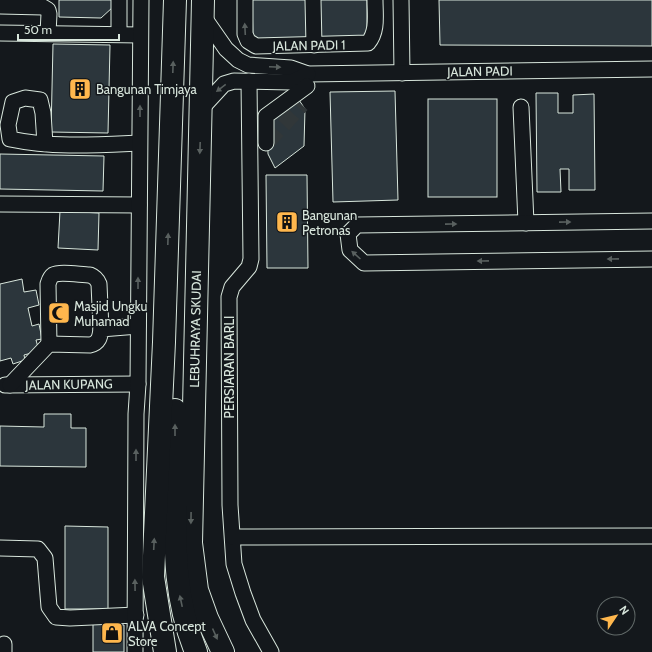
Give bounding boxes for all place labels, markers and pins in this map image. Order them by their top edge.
building icon: Bangunan Timjaya [67,76,93,102]
place label: Bangunan Timjaya [96,81,197,98]
place label: Bangunan Petronas [302,207,357,238]
building icon: Bangunan Petronas [274,209,300,235]
place label: Masjid Ungku Muhamad [74,298,148,329]
mosque icon: Masjid Ungku Muhamad [46,300,72,326]
place label: ALVA Concept Store [128,618,206,649]
shop icon: ALVA Concept Store [99,620,125,646]

